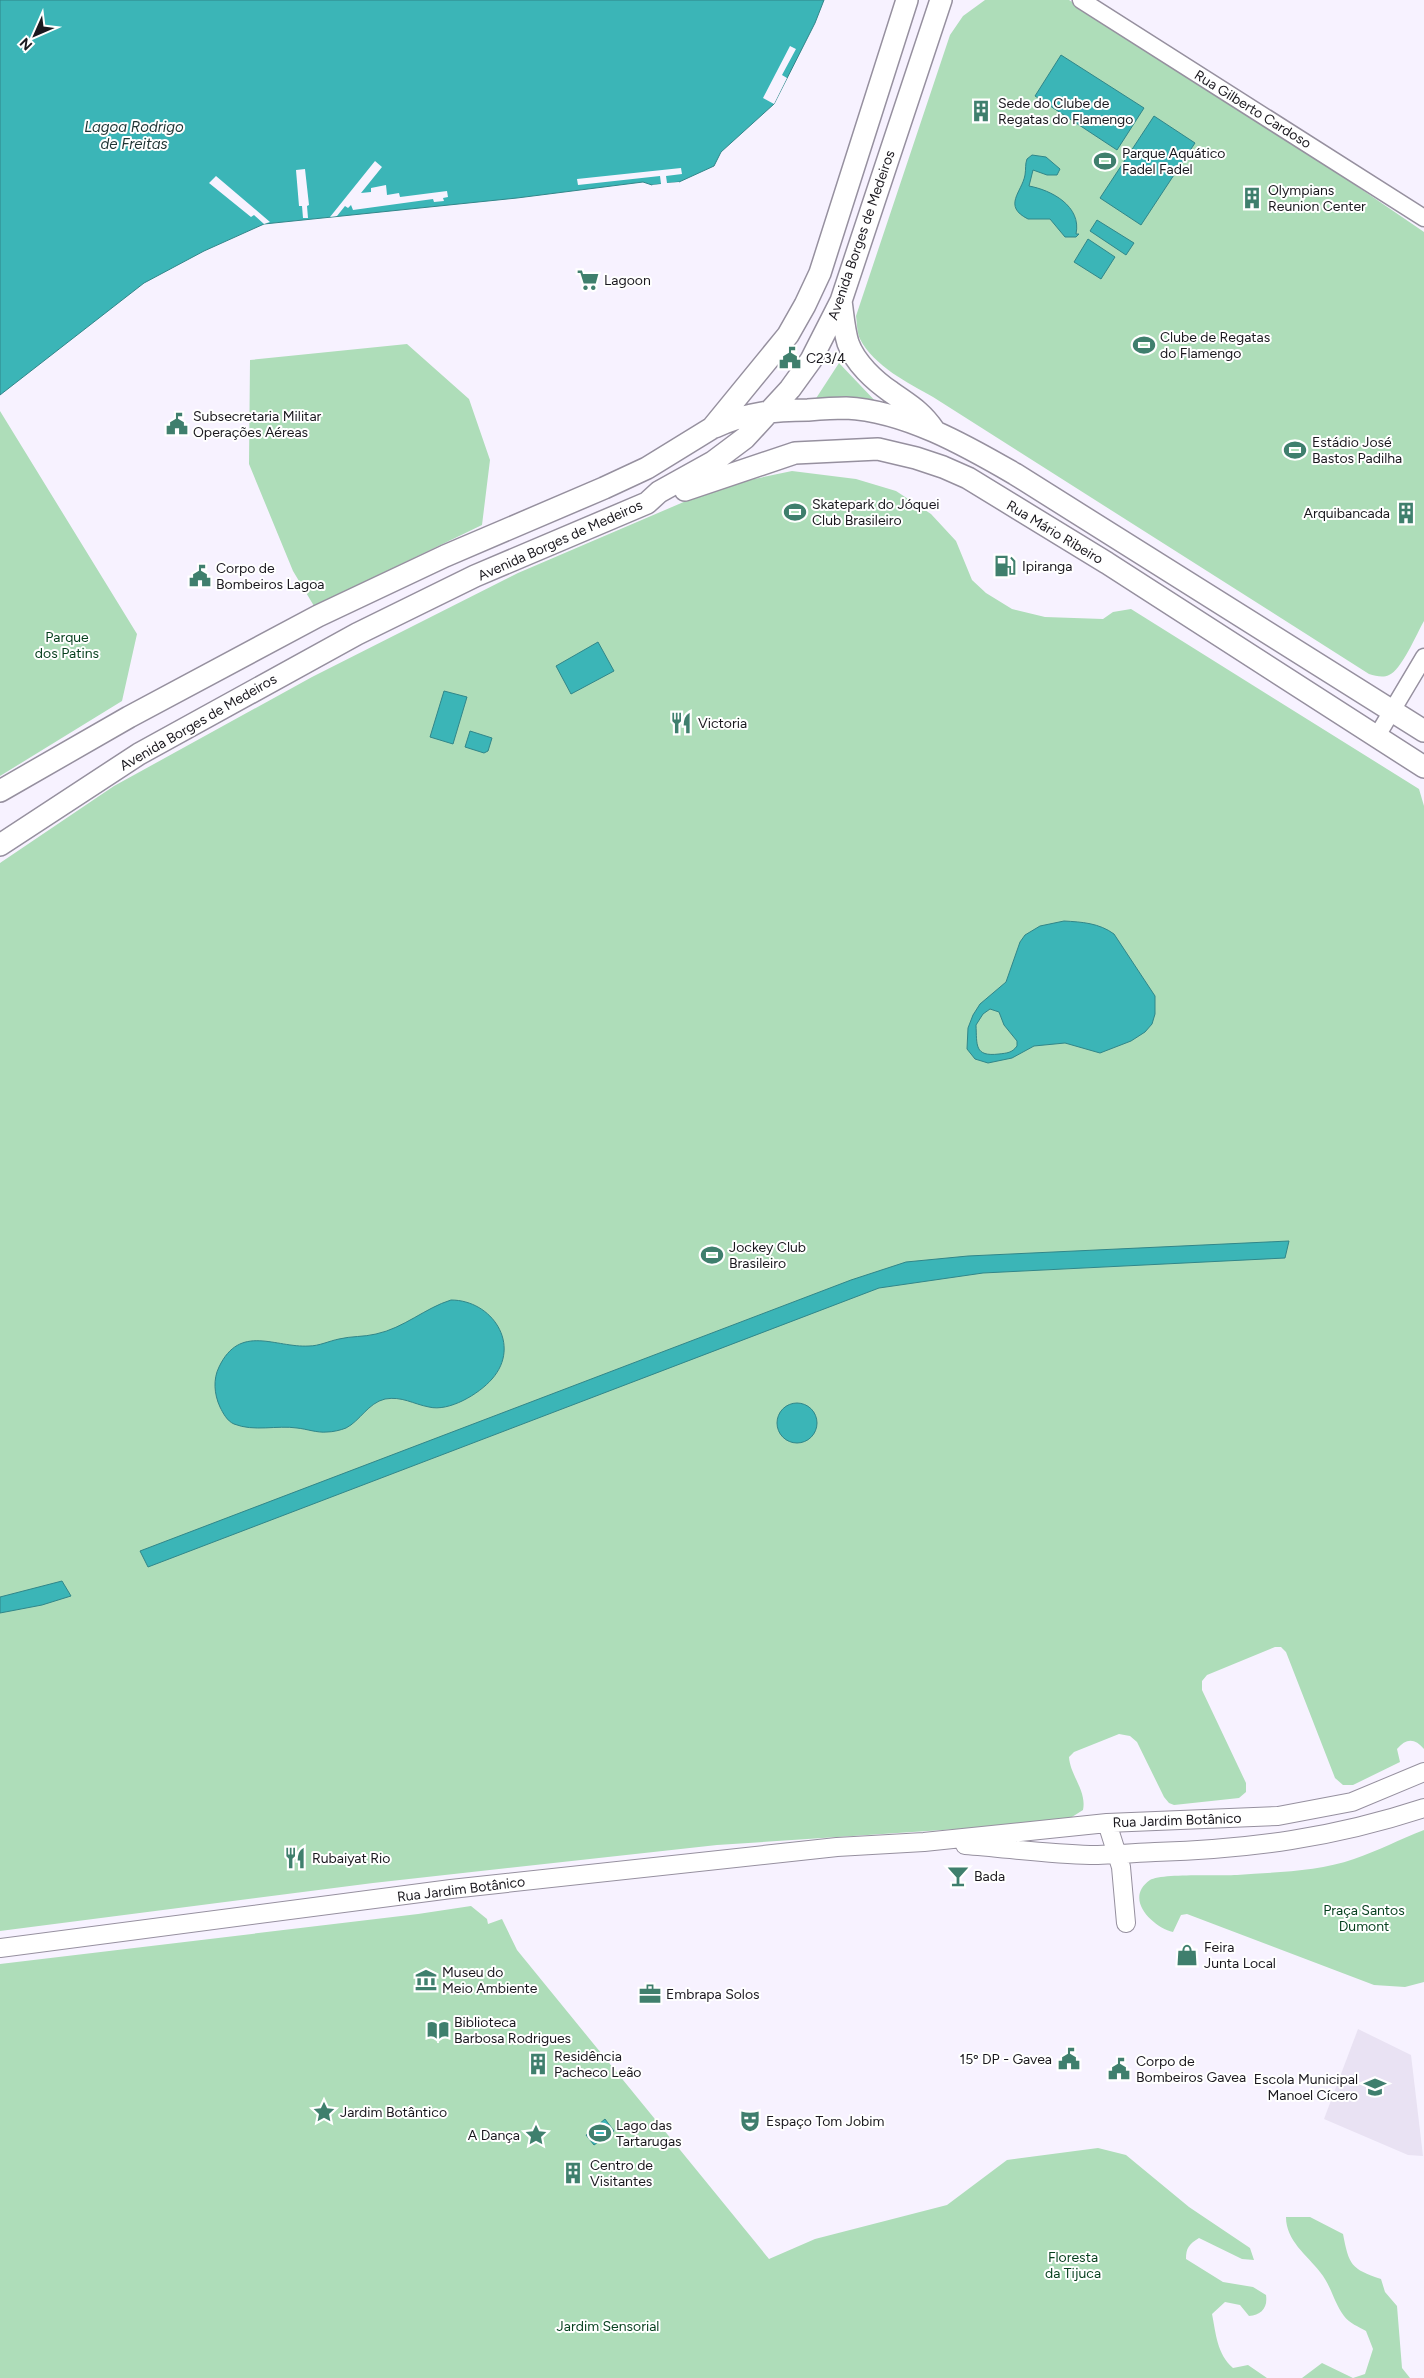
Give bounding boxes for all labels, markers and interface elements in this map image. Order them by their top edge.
north arrow [10,10,60,60]
text: N [16,34,36,54]
street label: Rua Gilberto Cardoso [1191,67,1314,152]
place label: Sede do Clube de Regatas do Flamengo [998,95,1133,128]
building icon: Sede do Clube de Regatas do Flamengo [968,98,994,124]
water label: Lagoa Rodrigo de Freitas [84,118,184,153]
place label: Parque Aquático Fadel Fadel [1122,145,1226,178]
street label: Avenida Borges de Medeiros [824,148,899,322]
sports icon: Parque Aquático Fadel Fadel [1092,148,1118,174]
place label: Olympians Reunion Center [1268,182,1366,215]
building icon: Olympians Reunion Center [1239,185,1265,211]
supermarket icon: Lagoon [575,267,601,293]
place label: Lagoon [604,272,651,289]
place label: Clube de Regatas do Flamengo [1160,329,1270,362]
sports icon: Clube de Regatas do Flamengo [1131,332,1157,358]
public building icon: C23/4 [777,345,803,371]
place label: C23/4 [806,350,846,367]
place label: Subsecretaria Militar Operações Aéreas [193,408,322,441]
public building icon: Subsecretaria Militar Operações Aéreas [164,411,190,437]
place label: Estádio José Bastos Padilha [1312,434,1402,467]
sports icon: Estádio José Bastos Padilha [1282,437,1308,463]
street label: Avenida Borges de Medeiros [475,496,645,585]
place label: Skatepark do Jóquei Club Brasileiro [812,496,940,529]
street label: Rua Mário Ribeiro [1003,497,1106,568]
sports icon: Skatepark do Jóquei Club Brasileiro [782,499,808,525]
building icon: Arquibancada [1393,500,1419,526]
place label: Arquibancada [1303,505,1390,522]
fuel station icon: Ipiranga [992,553,1018,579]
place label: Ipiranga [1022,558,1072,575]
place label: Corpo de Bombeiros Lagoa [216,560,324,593]
public building icon: Corpo de Bombeiros Lagoa [187,563,213,589]
park label: Parque dos Patins [35,629,99,662]
street label: Avenida Borges de Medeiros [117,670,280,774]
restaurant icon: Victoria [668,710,694,736]
place label: Victoria [698,715,747,732]
place label: Jockey Club Brasileiro [729,1239,806,1272]
sports icon: Jockey Club Brasileiro [699,1242,725,1268]
street label: Rua Jardim Botânico [1112,1810,1242,1831]
restaurant icon: Rubaiyat Rio [282,1845,308,1871]
place label: Rubaiyat Rio [312,1850,390,1867]
bar icon: Bada [945,1863,971,1889]
place label: Bada [974,1868,1005,1885]
street label: Rua Jardim Botânico [396,1873,526,1906]
park label: Praça Santos Dumont [1323,1902,1405,1935]
place label: Feira Junta Local [1204,1939,1276,1972]
shop icon: Feira Junta Local [1174,1942,1200,1968]
place label: Museu do Meio Ambiente [442,1964,538,1997]
museum icon: Museu do Meio Ambiente [413,1967,439,1993]
office icon: Embrapa Solos [637,1981,663,2007]
place label: Embrapa Solos [666,1986,760,2003]
place label: Biblioteca Barbosa Rodrigues [454,2014,571,2047]
library icon: Biblioteca Barbosa Rodrigues [425,2017,451,2043]
public building icon: 15º DP - Gavea [1056,2046,1082,2072]
place label: Residência Pacheco Leão [554,2048,641,2081]
building icon: Residência Pacheco Leão [525,2051,551,2077]
place label: 15º DP - Gavea [960,2051,1052,2068]
place label: Corpo de Bombeiros Gavea [1136,2053,1246,2086]
public building icon: Corpo de Bombeiros Gavea [1106,2056,1132,2082]
place label: Escola Municipal Manoel Cícero [1254,2071,1358,2104]
school or university icon: Escola Municipal Manoel Cícero [1362,2074,1388,2100]
place icon: Jardim Botântico [311,2099,337,2125]
place label: Jardim Botântico [340,2104,447,2121]
theatre icon: Espaço Tom Jobim [737,2108,763,2134]
place label: Espaço Tom Jobim [766,2113,885,2130]
place label: Lago das Tartarugas [616,2117,682,2150]
sports icon: Lago das Tartarugas [587,2120,613,2146]
place icon: A Dança [523,2122,549,2148]
place label: A Dança [468,2127,520,2144]
place label: Centro de Visitantes [590,2157,653,2190]
building icon: Centro de Visitantes [560,2160,586,2186]
park label: Floresta da Tijuca [1045,2249,1101,2282]
park label: Jardim Sensorial [557,2318,659,2335]

